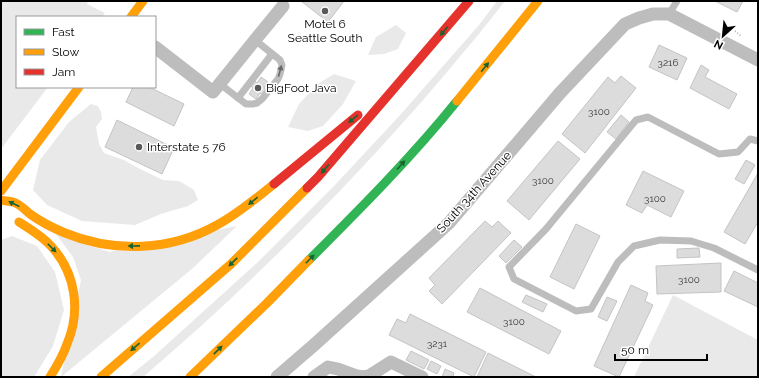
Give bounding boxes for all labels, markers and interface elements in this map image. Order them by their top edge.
marker: Motel 6 Seattle South [320,6,330,16]
legend [16,16,156,88]
north arrow [703,16,743,56]
place label: Motel 6 Seattle South [288,17,362,45]
text: Fast [52,25,75,39]
one-way arrow [439,26,448,36]
text: N [712,37,725,52]
text: Slow [52,45,79,59]
house number: 3216 [658,57,678,68]
one-way arrow [481,61,489,72]
text: Jam [52,65,75,79]
one-way arrow [277,65,283,77]
place label: BigFoot Java [266,81,336,95]
marker: BigFoot Java [253,83,263,93]
house number: 3100 [588,106,610,117]
one-way arrow [348,114,359,123]
place label: Interstate 5 76 [147,140,226,154]
marker: Interstate 5 76 [134,142,144,152]
street label: South 34th Avenue [434,149,514,235]
one-way arrow [396,160,405,171]
one-way arrow [320,164,329,174]
house number: 3100 [532,175,554,186]
house number: 3100 [644,193,666,204]
one-way arrow [247,197,258,205]
one-way arrow [8,201,19,207]
one-way arrow [47,243,57,253]
one-way arrow [127,243,140,249]
one-way arrow [306,254,315,264]
one-way arrow [228,257,238,266]
house number: 3100 [678,274,700,285]
house number: 3100 [503,316,525,327]
scale bar [615,336,707,362]
house number: 3231 [427,338,448,349]
one-way arrow [130,343,141,352]
text: 50 m [621,343,649,357]
one-way arrow [213,345,223,355]

